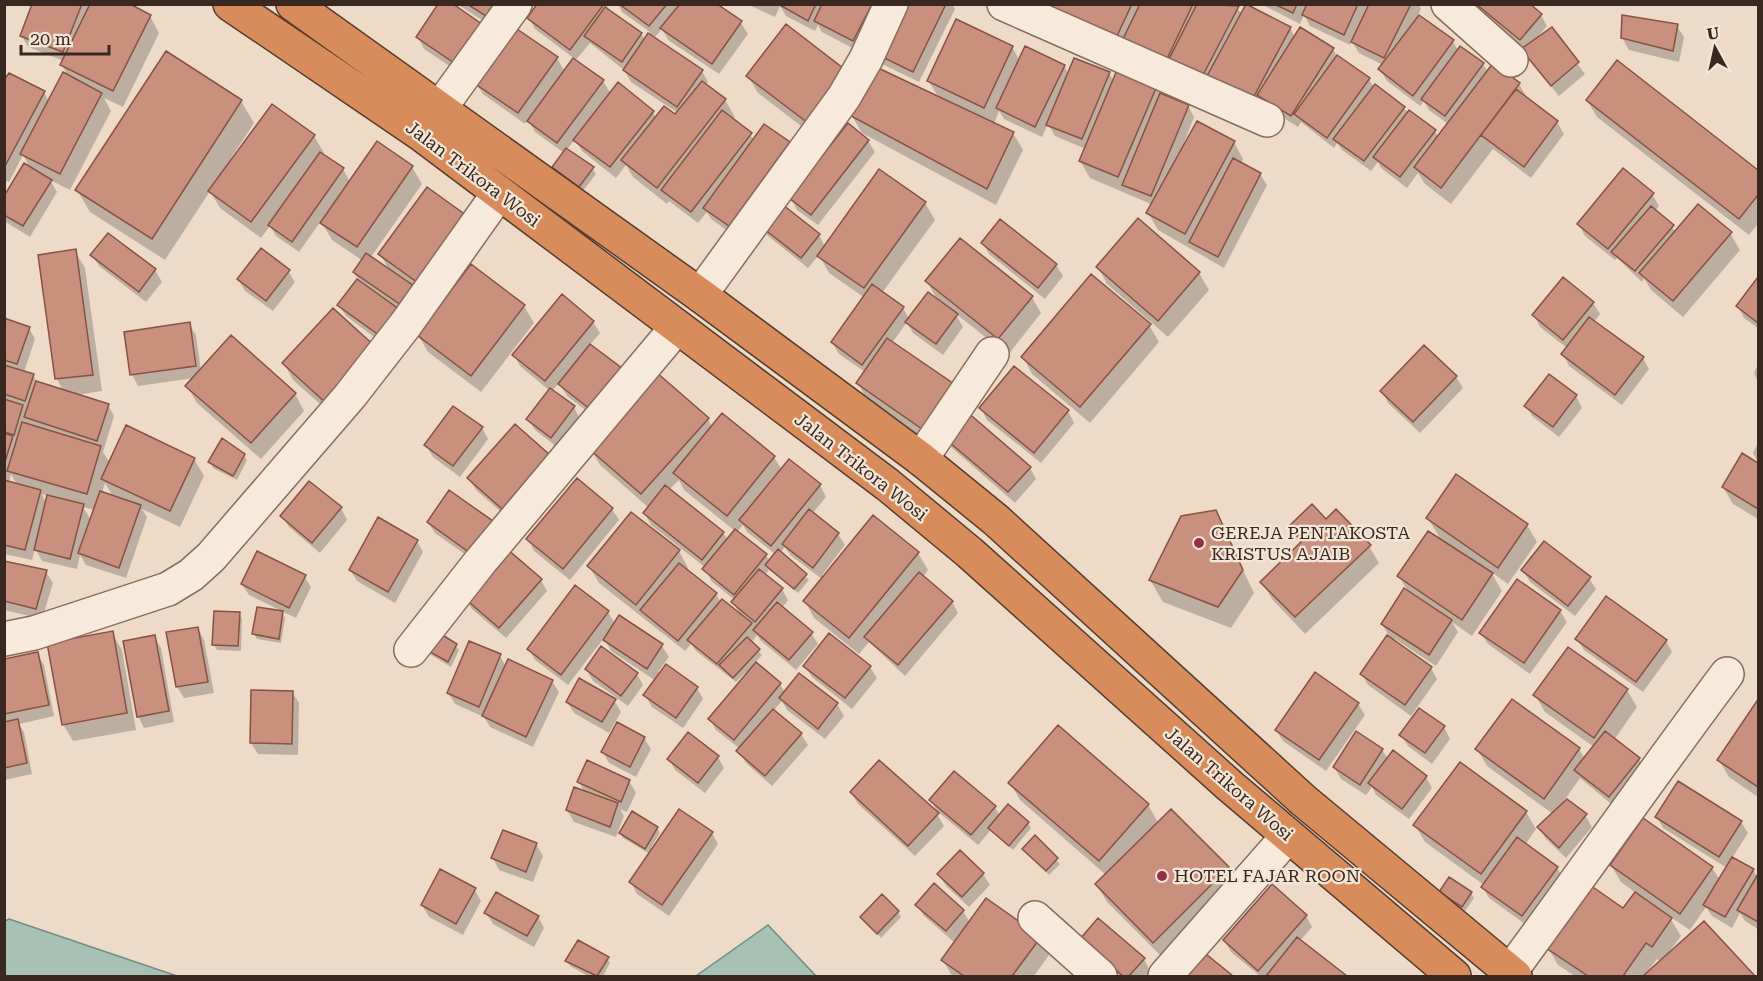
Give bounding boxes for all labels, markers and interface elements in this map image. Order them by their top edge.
scale bar [21,18,110,56]
north arrow [1685,18,1745,78]
text: U [1706,23,1720,44]
text: 20 m [30,28,71,49]
street label: Jalan Trikora Wosi [402,116,545,231]
street label: Jalan Trikora Wosi [791,408,932,525]
place label: GEREJA PENTAKOSTA KRISTUS AJAIB [1211,522,1411,564]
marker: GEREJA PENTAKOSTA KRISTUS AJAIB [1192,536,1206,550]
street label: Jalan Trikora Wosi [1161,722,1298,845]
place label: HOTEL FAJAR ROON [1174,865,1360,886]
marker: HOTEL FAJAR ROON [1155,869,1169,883]

